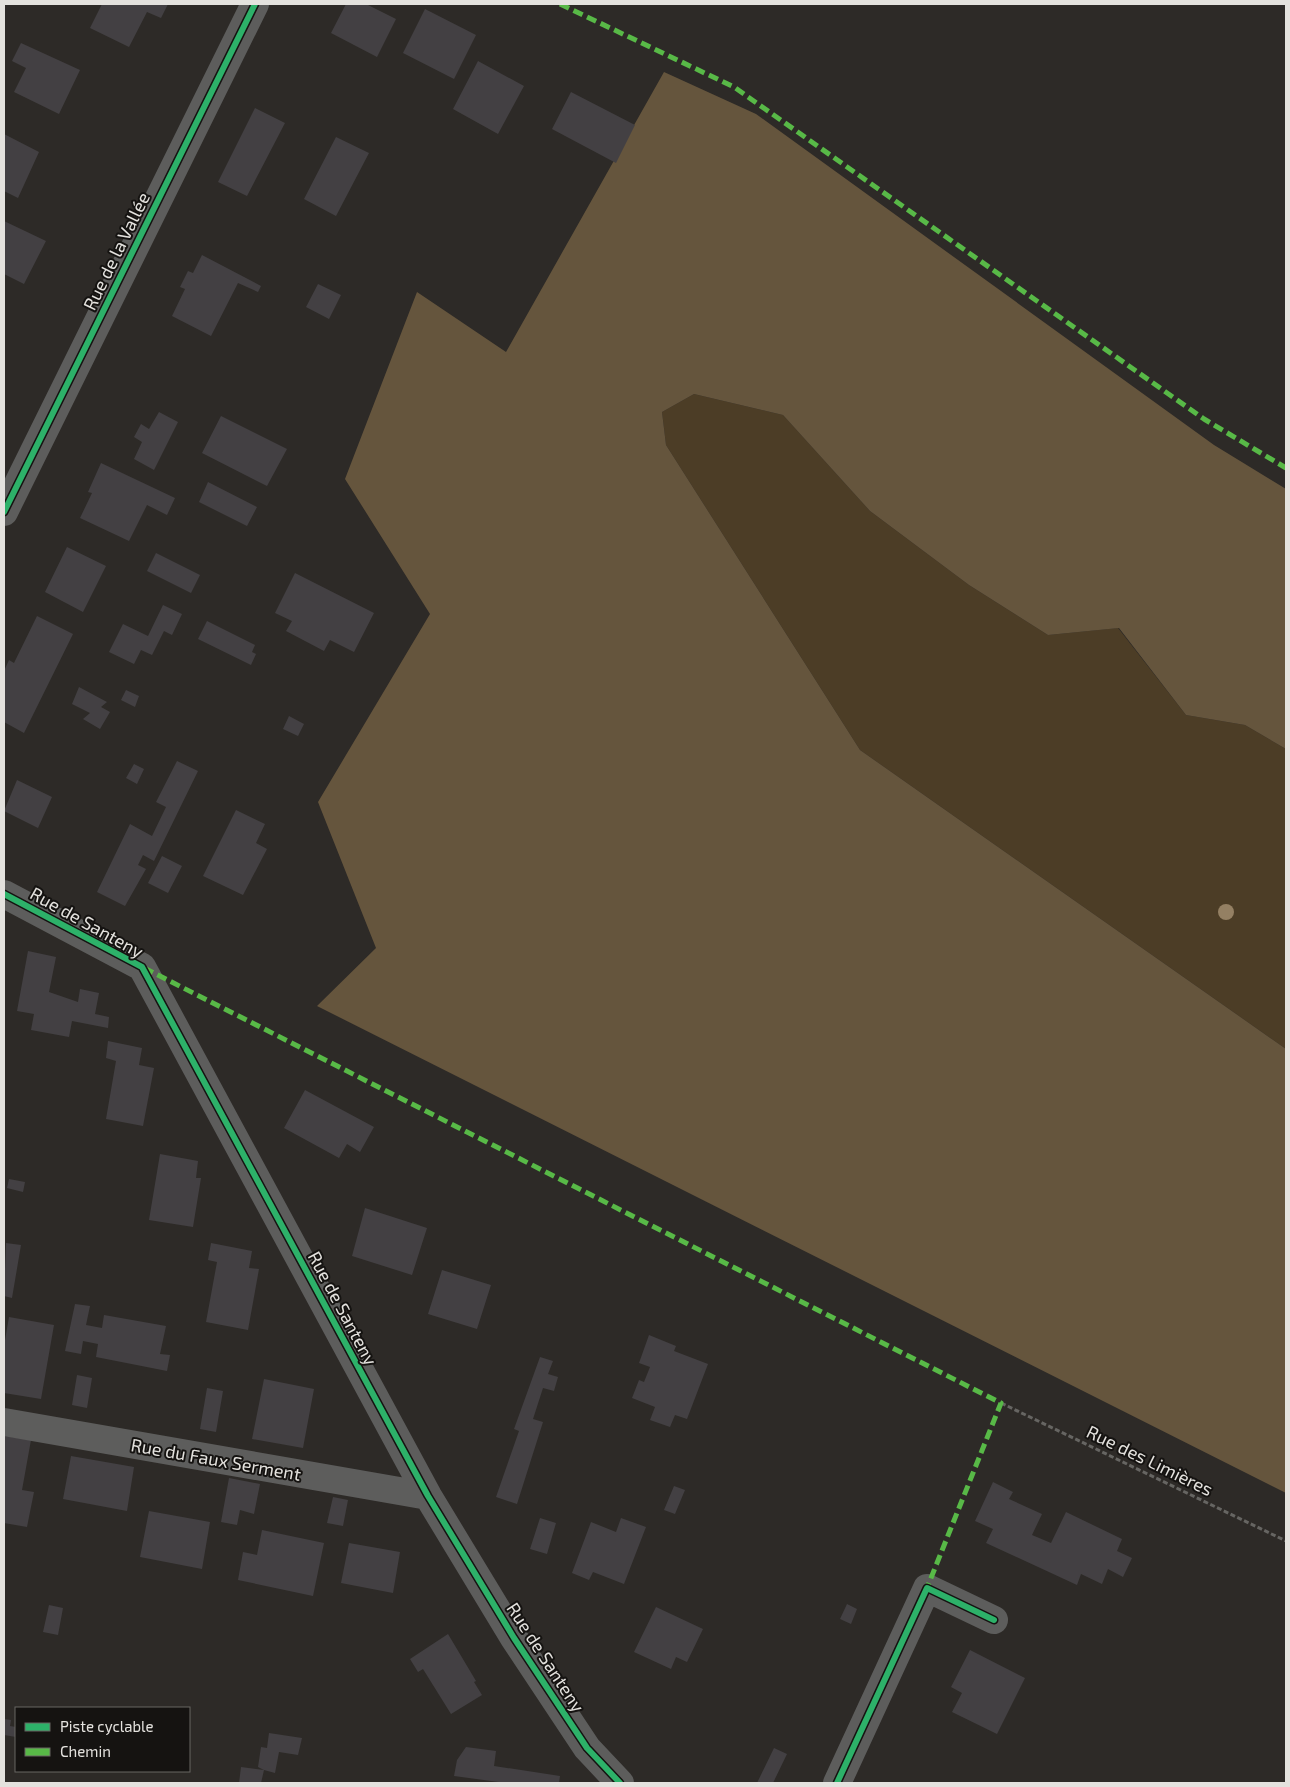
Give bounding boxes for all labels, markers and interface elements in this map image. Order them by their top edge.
street label: Rue de la Vallée [78,189,154,313]
street label: Rue de Santeny [27,882,148,962]
street label: Rue de Santeny [304,1247,383,1369]
street label: Rue des Limières [1083,1420,1217,1500]
street label: Rue du Faux Serment [129,1433,303,1485]
street label: Rue de Santeny [502,1598,590,1716]
legend [15,1707,190,1772]
text: Piste cyclable [60,1717,154,1735]
text: Chemin [60,1742,111,1760]

